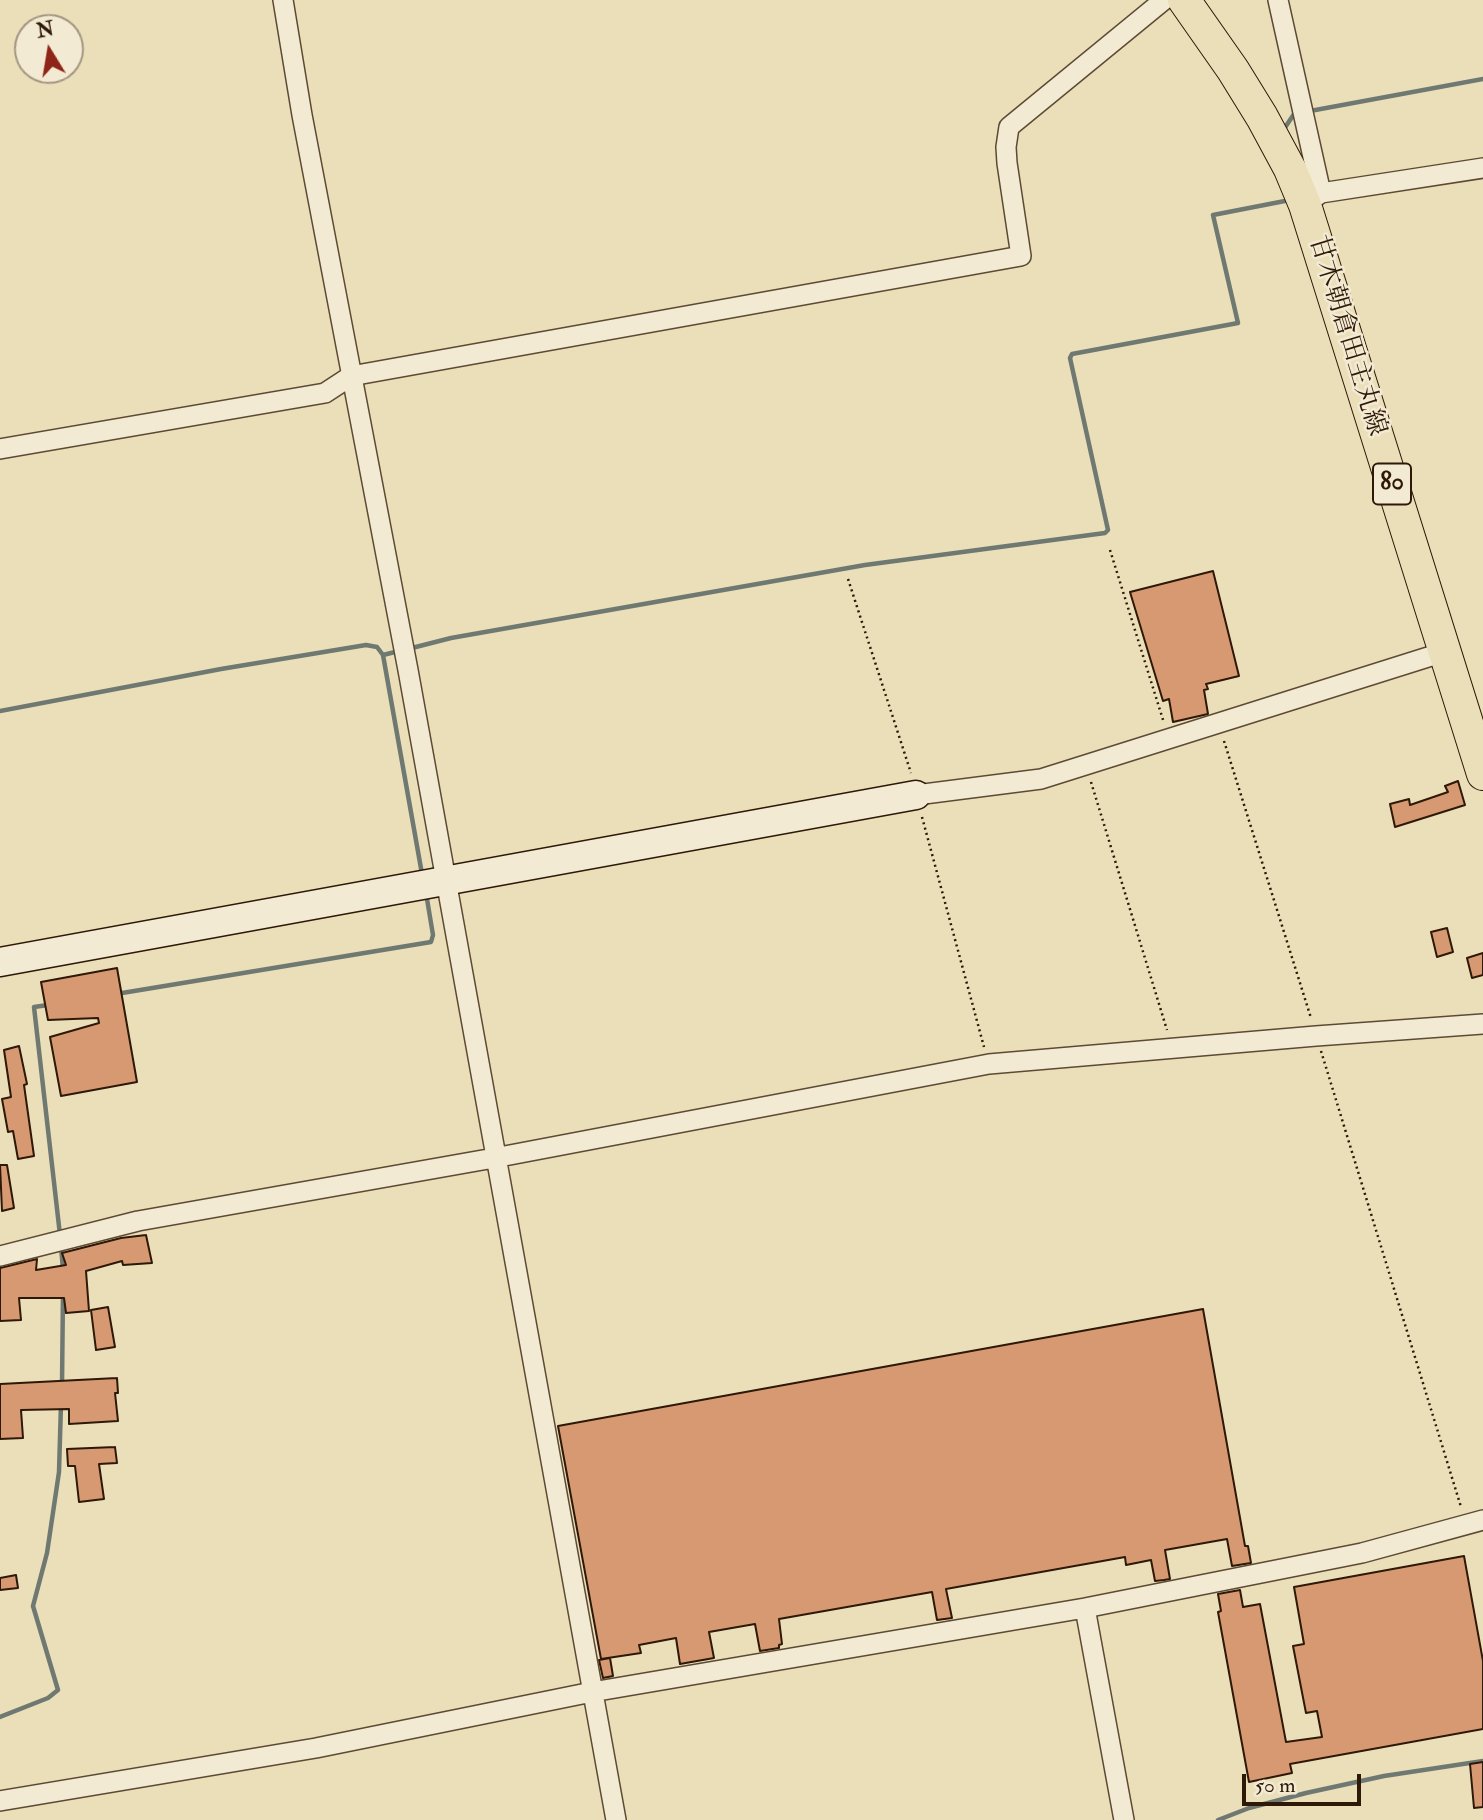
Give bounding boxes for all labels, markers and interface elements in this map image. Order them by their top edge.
north arrow [14,14,84,84]
text: N [35,17,56,44]
street label: 甘木朝倉田主丸線 [1301,232,1391,440]
road number: 80 [1373,463,1411,504]
scale bar [1245,1760,1364,1804]
text: 50 m [1255,1772,1296,1799]

